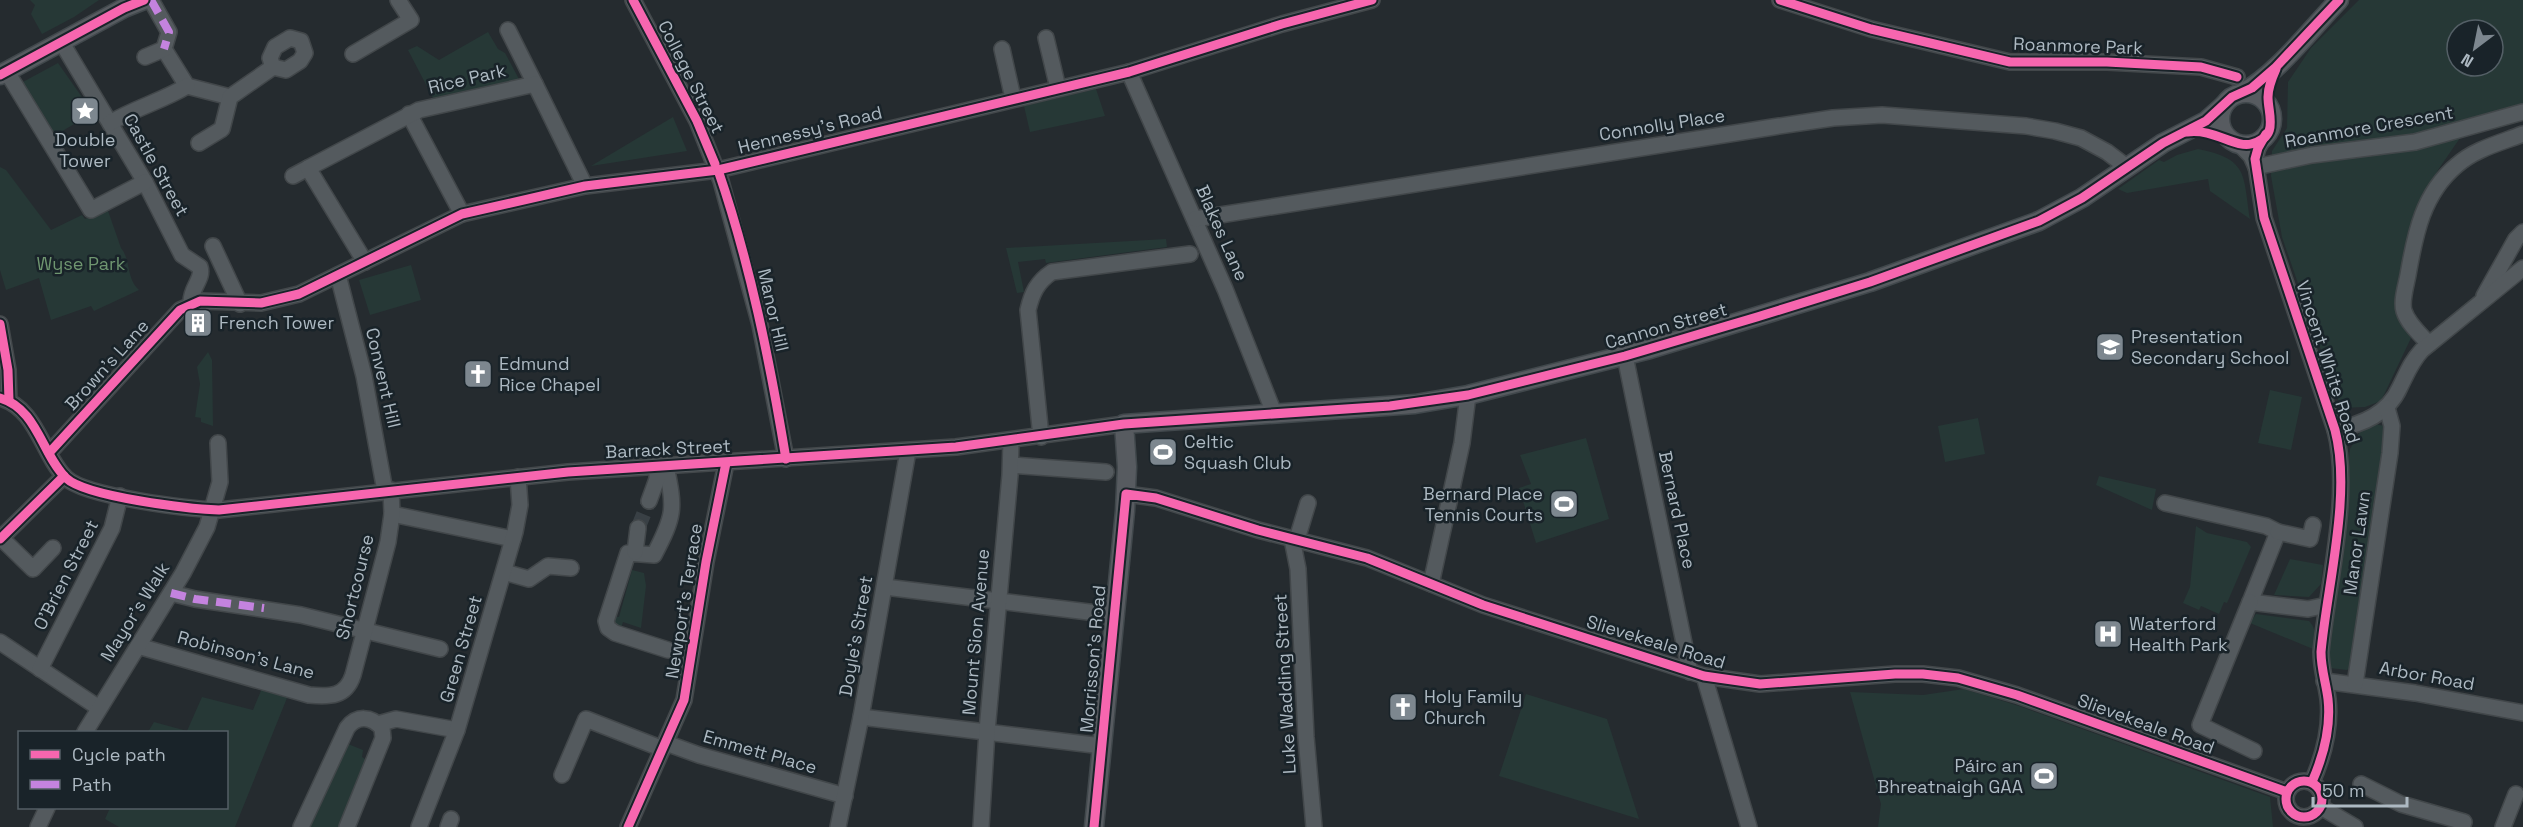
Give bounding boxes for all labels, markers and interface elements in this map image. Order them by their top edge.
street label: College Street [653,16,730,137]
north arrow [2445,18,2505,78]
street label: Roanmore Park [2013,32,2144,59]
text: N [2457,49,2477,72]
street label: Rice Park [426,58,508,99]
place icon: Double Tower [69,95,101,127]
street label: Hennessy's Road [735,100,884,159]
street label: Roanmore Crescent [2283,100,2455,153]
street label: Connolly Place [1597,103,1726,146]
street label: Castle Street [119,109,194,220]
place label: Double Tower [55,128,115,172]
street label: Blakes Lane [1191,181,1254,284]
park label: Wyse Park [37,252,126,275]
street label: Manor Hill [753,266,794,354]
street label: Vincent White Road [2291,277,2366,446]
street label: Cannon Street [1602,297,1729,354]
building icon: French Tower [182,307,214,339]
place label: French Tower [219,311,334,334]
street label: Brown's Lane [60,314,154,415]
place label: Presentation Secondary School [2131,325,2289,369]
street label: Convent Hill [361,326,406,430]
school or university icon: Presentation Secondary School [2094,331,2126,363]
place label: Edmund Rice Chapel [499,352,600,396]
church icon: Edmund Rice Chapel [462,358,494,390]
place label: Celtic Squash Club [1184,430,1292,474]
street label: Barrack Street [605,434,731,463]
sports icon: Celtic Squash Club [1147,436,1179,468]
street label: Bernard Place [1654,449,1701,571]
place label: Bernard Place Tennis Courts [1423,482,1543,526]
sports icon: Bernard Place Tennis Courts [1548,488,1580,520]
street label: Manor Lawn [2338,489,2375,596]
street label: O'Brien Street [28,516,103,634]
street label: Newport's Terrace [660,522,707,680]
street label: Shortcourse [330,532,379,642]
street label: Mount Sion Avenue [957,548,994,716]
street label: Mayor's Walk [95,557,174,666]
street label: Doyle's Street [834,574,877,698]
street label: Morrisson's Road [1075,584,1110,734]
street label: Green Street [434,593,487,705]
street label: Luke Wadding Street [1268,593,1301,775]
street label: Slievekeale Road [1584,609,1728,674]
place label: Waterford Health Park [2129,612,2228,656]
hospital icon: Waterford Health Park [2092,618,2124,650]
street label: Robinson's Lane [175,625,317,684]
street label: Arbor Road [2378,656,2477,695]
place label: Holy Family Church [1424,685,1522,729]
street label: Slievekeale Road [2074,688,2218,759]
church icon: Holy Family Church [1387,691,1419,723]
street label: Emmett Place [701,724,820,779]
legend [18,731,228,809]
text: Cycle path [72,743,166,766]
place label: Páirc an Bhreatnaigh GAA [1877,754,2023,798]
sports icon: Páirc an Bhreatnaigh GAA [2028,760,2060,792]
scale bar [2313,770,2408,808]
text: Path [72,773,112,796]
text: 50 m [2322,779,2364,802]

